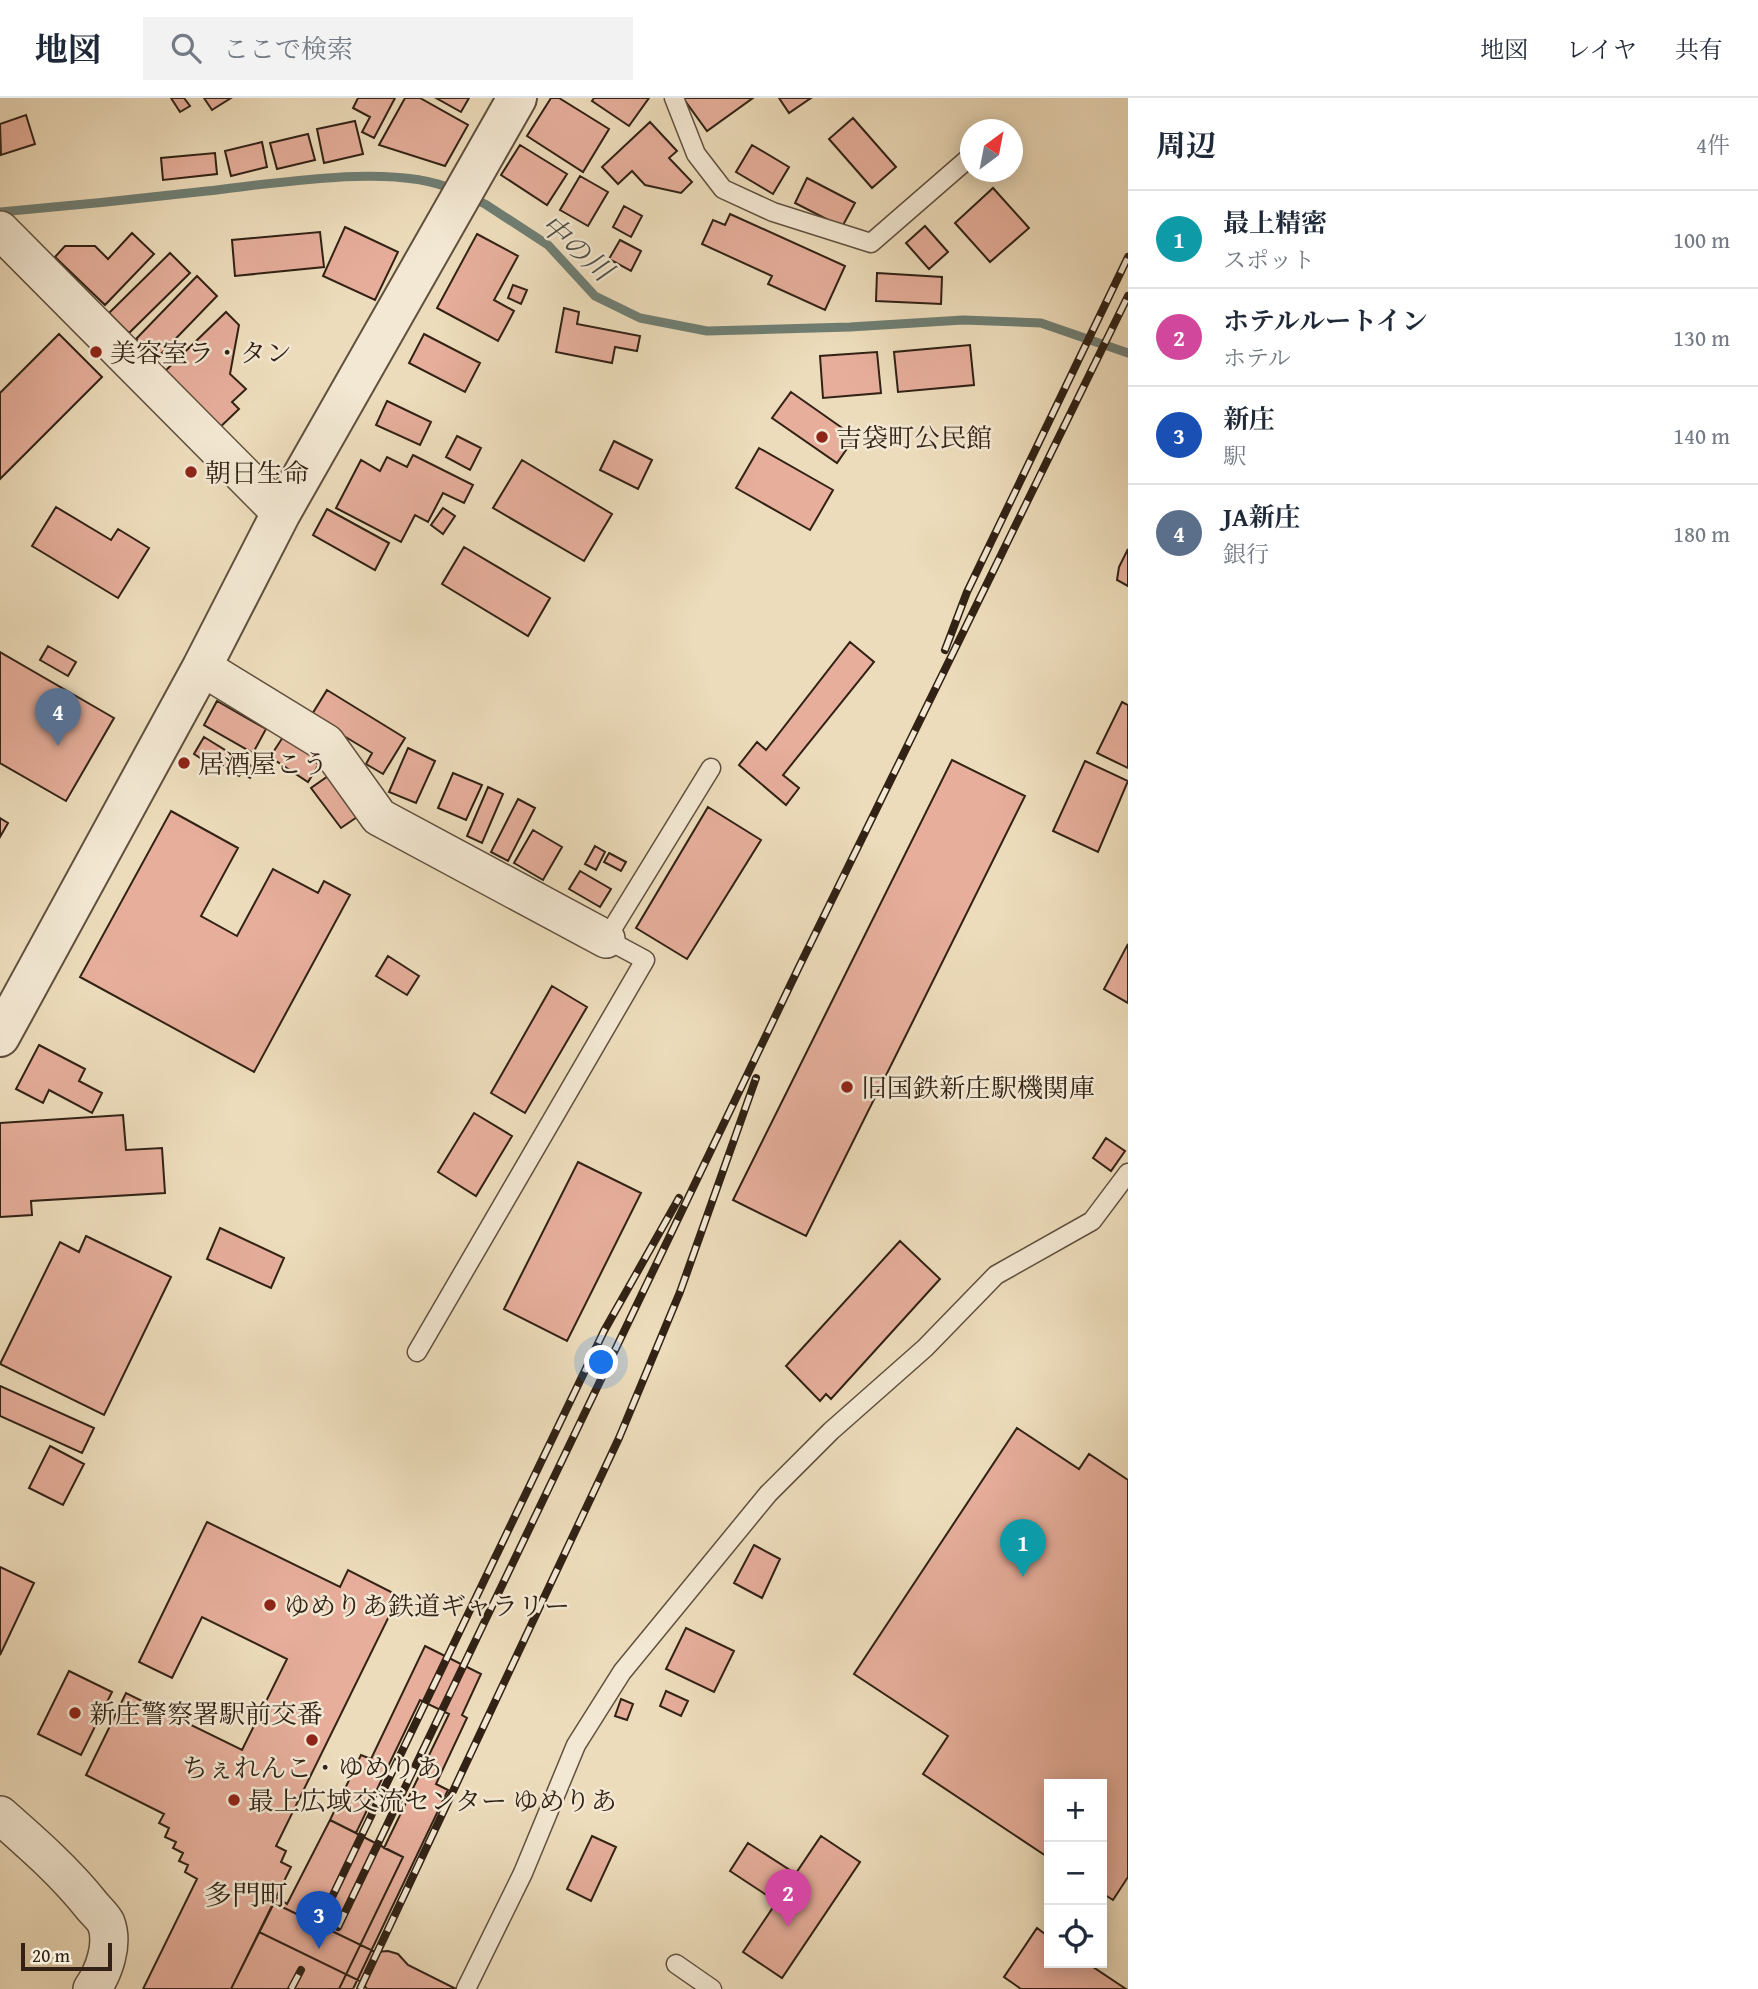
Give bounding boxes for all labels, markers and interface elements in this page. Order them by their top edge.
search box [143,17,633,80]
text: 地図 [35,25,101,73]
icon: search [167,29,205,67]
text: ここで検索 [223,29,353,68]
text: 地図 [1480,32,1528,67]
text: レイヤ [1566,32,1637,67]
text: 共有 [1675,32,1723,67]
north arrow [960,119,1023,182]
text: 周辺 [1156,123,1216,167]
text: 4件 [1696,128,1730,161]
text: 最上精密 [1223,203,1327,242]
water label: 中の川 [532,204,624,292]
text: 1 [1173,223,1185,256]
text: 100 m [1673,223,1730,256]
text: スポット [1223,243,1315,276]
text: ホテルルートイン [1223,301,1428,340]
text: 2 [1173,321,1185,354]
text: 130 m [1673,321,1730,354]
place label: 美容室ラ・タン [110,333,292,372]
text: ホテル [1223,341,1291,374]
marker: 美容室ラ・タン [88,344,104,360]
text: 新庄 [1223,399,1275,438]
place label: 吉袋町公民館 [836,418,992,457]
text: 3 [1173,419,1185,452]
text: 140 m [1673,419,1730,452]
marker: 吉袋町公民館 [814,429,830,445]
text: 駅 [1223,439,1246,472]
place label: 朝日生命 [205,453,309,492]
marker: 朝日生命 [183,464,199,480]
text: JA新庄 [1223,497,1301,536]
text: 4 [1173,517,1185,550]
text: 180 m [1673,517,1730,550]
text: 銀行 [1223,537,1269,570]
pin: 4 [35,688,81,746]
place label: 居酒屋こう [198,744,328,783]
marker: 居酒屋こう [176,755,192,771]
place label: 旧国鉄新庄駅機関庫 [861,1068,1095,1107]
marker: 旧国鉄新庄駅機関庫 [839,1079,855,1095]
your location [584,1345,618,1379]
pin: 1 [1000,1519,1046,1577]
place label: ゆめりあ鉄道ギャラリー [284,1586,570,1625]
marker: ゆめりあ鉄道ギャラリー [262,1597,278,1613]
place label: 新庄警察署駅前交番 [89,1694,323,1733]
marker: 新庄警察署駅前交番 [67,1705,83,1721]
marker: ちぇれんこ・ゆめりあ [304,1732,320,1748]
place label: ちぇれんこ・ゆめりあ [182,1748,442,1787]
map controls [1044,1779,1107,1968]
button: + [1044,1779,1107,1842]
place label: 最上広域交流センター ゆめりあ [248,1781,617,1820]
marker: 最上広域交流センター ゆめりあ [226,1792,242,1808]
button: − [1044,1842,1107,1905]
pin: 2 [765,1869,811,1927]
district label: 多門町 [204,1874,288,1915]
pin: 3 [296,1891,342,1949]
button: locate [1044,1905,1107,1968]
scale bar [21,1940,112,1972]
text: 20 m [32,1941,70,1969]

